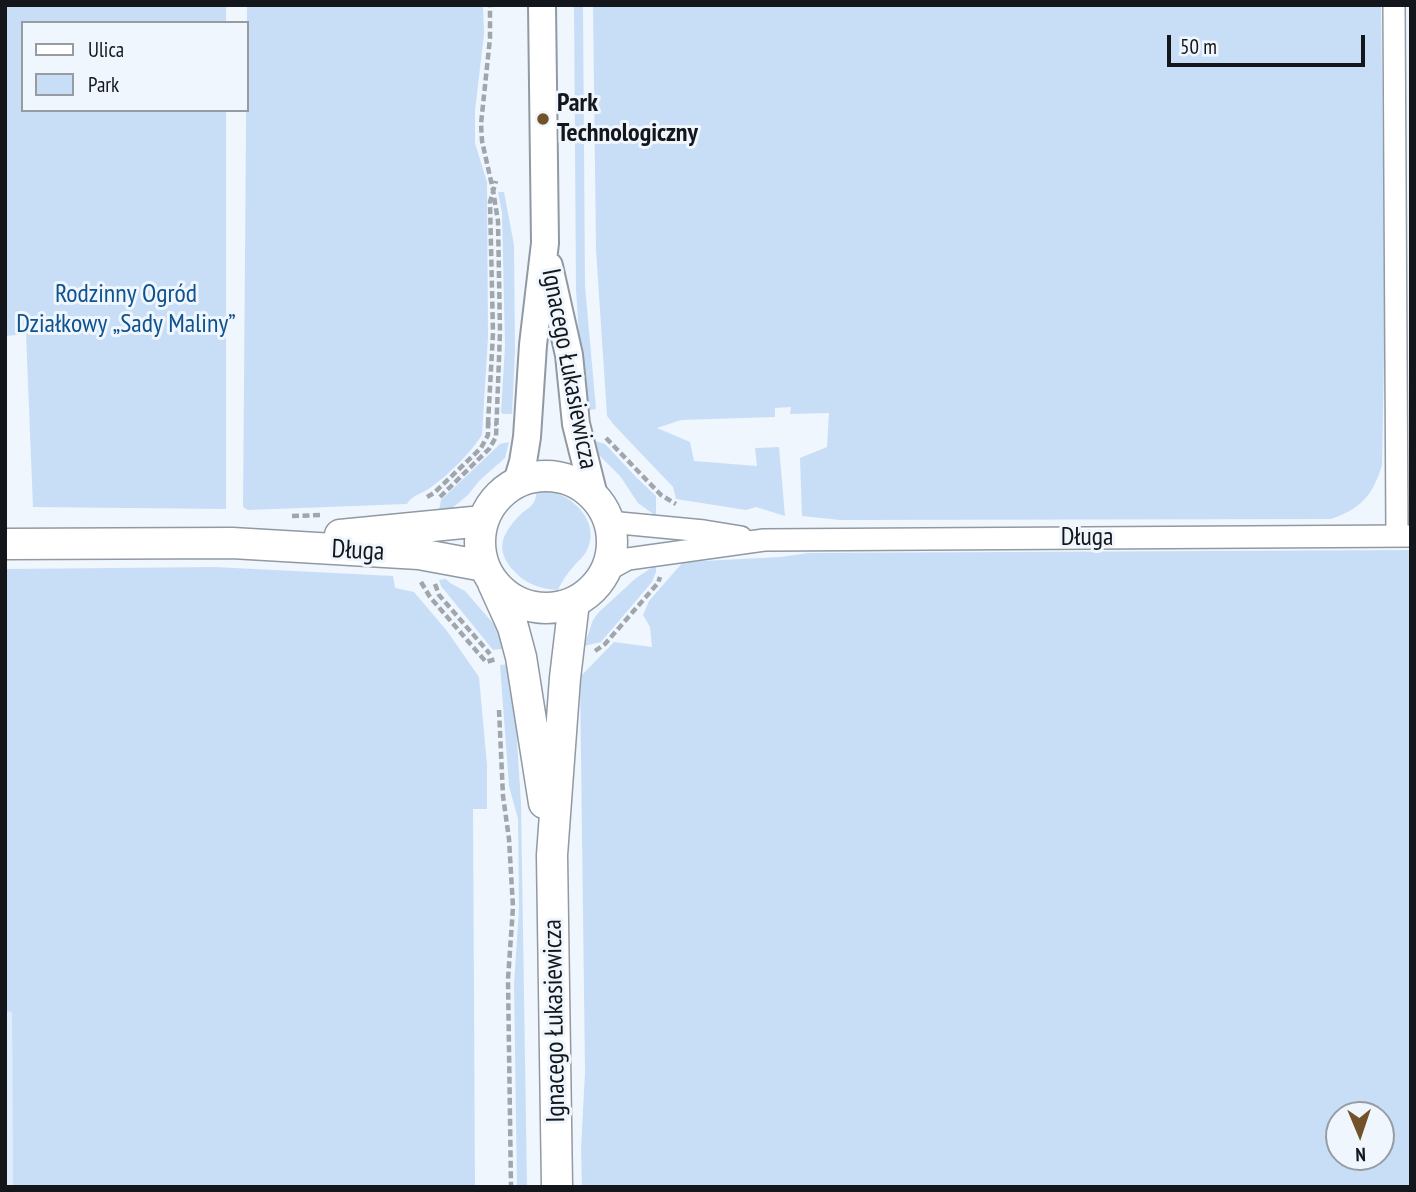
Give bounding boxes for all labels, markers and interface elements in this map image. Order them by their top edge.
legend [21,21,248,112]
scale bar [1171,21,1369,65]
text: 50 m [1180,33,1217,60]
text: Ulica [88,36,124,63]
text: Park [88,71,119,98]
place label: Park Technologiczny [557,88,698,150]
marker: Park Technologiczny [535,111,551,127]
street label: Ignacego Łukasiewicza [534,266,604,472]
park label: Rodzinny Ogród Działkowy „Sady Maliny” [16,279,236,340]
street label: Długa [1061,522,1113,554]
street label: Długa [331,534,385,568]
street label: Ignacego Łukasiewicza [538,919,572,1123]
north arrow [1325,1101,1395,1171]
text: N [1355,1143,1366,1167]

